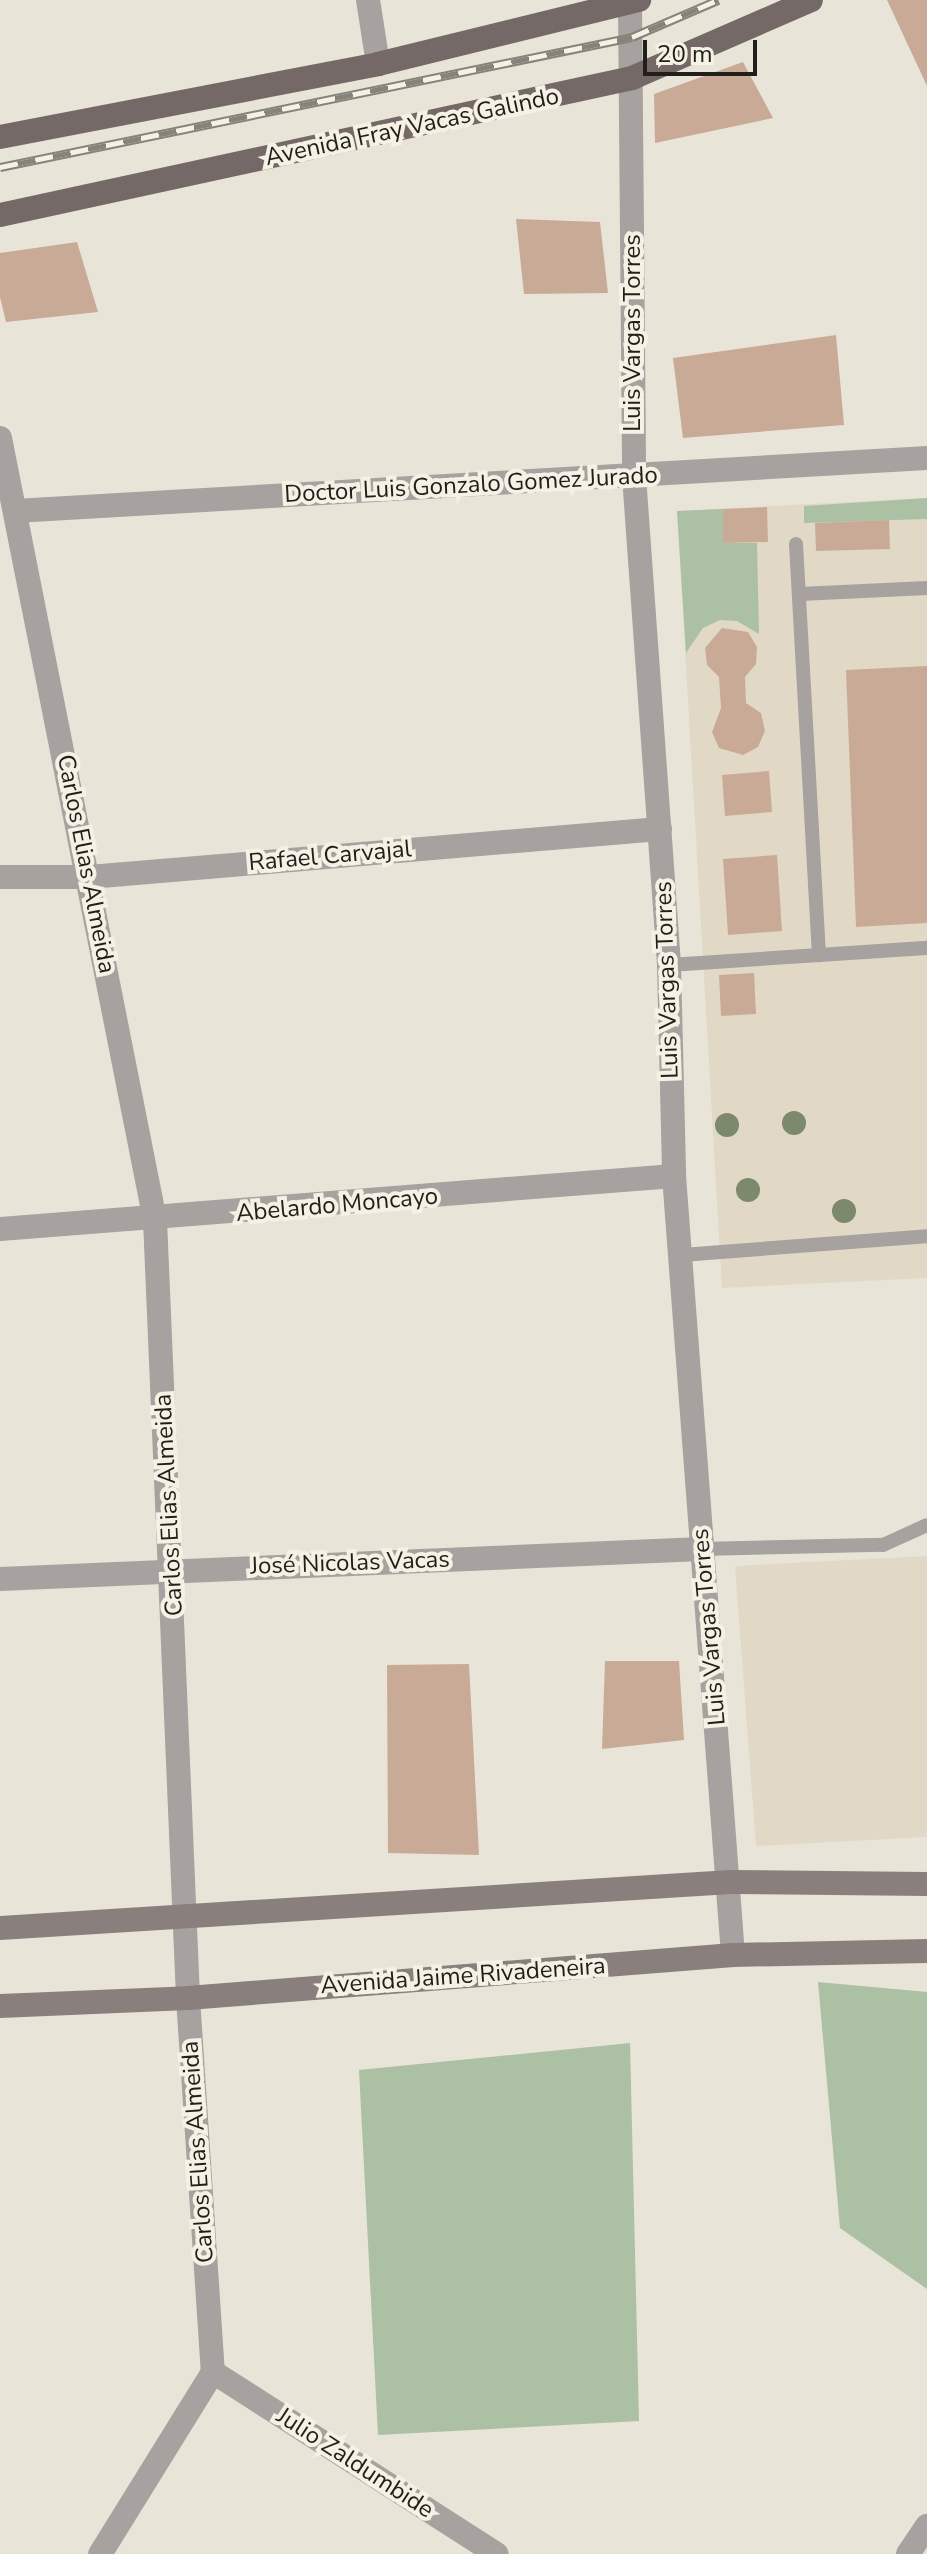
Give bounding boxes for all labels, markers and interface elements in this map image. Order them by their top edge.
scale bar [647,24,761,74]
text: 20 m [657,38,713,70]
street label: Avenida Fray Vacas Galindo [263,82,561,172]
street label: Luis Vargas Torres [619,234,647,432]
street label: Doctor Luis Gonzalo Gomez Jurado [284,461,658,509]
street label: Carlos Elias Almeida [51,752,121,976]
street label: Rafael Carvajal [247,835,413,877]
street label: Luis Vargas Torres [649,881,685,1079]
street label: Abelardo Moncayo [235,1182,439,1228]
street label: Carlos Elias Almeida [149,1393,189,1617]
street label: Luis Vargas Torres [686,1527,732,1727]
street label: José Nicolas Vacas [250,1545,450,1581]
street label: Avenida Jaime Rivadeneira [319,1952,607,2000]
street label: Carlos Elias Almeida [176,2040,220,2264]
street label: Julio Zaldumbide [271,2402,439,2524]

